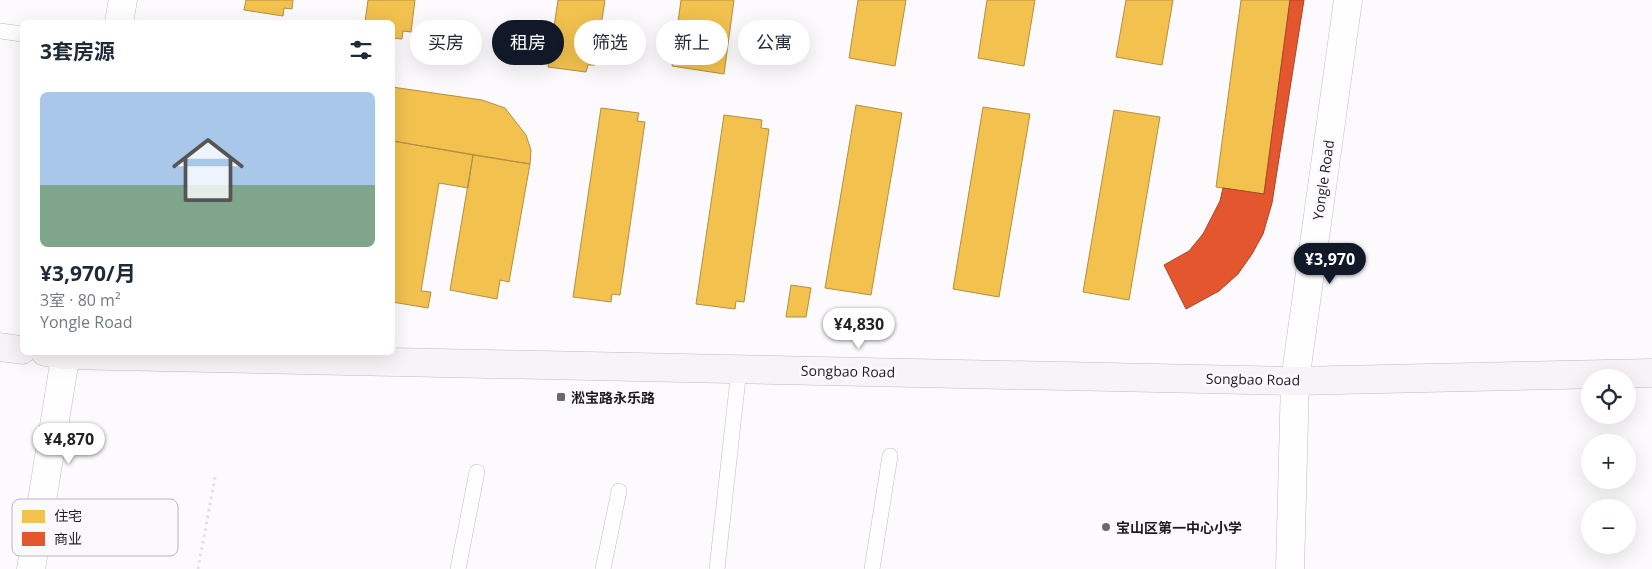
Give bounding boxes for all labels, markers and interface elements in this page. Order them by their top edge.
chip: 买房 [410,20,482,65]
chip: 租房 [492,20,564,65]
chip: 筛选 [574,20,646,65]
chip: 新上 [656,20,728,65]
chip: 公寓 [738,20,810,65]
icon: filters [347,36,375,64]
text: 3套房源 [40,37,115,65]
icon: home [163,125,253,215]
street label: Yongle Road [1308,139,1338,221]
pin: ¥3,970 [1289,242,1371,285]
text: ¥3,970 [1305,248,1355,270]
text: ¥3,970/月 [40,259,136,287]
text: 3室 · 80 m² [40,289,121,311]
pin: ¥4,830 [818,308,900,350]
text: Yongle Road [40,311,132,333]
text: ¥4,830 [834,313,884,335]
street label: Songbao Road [801,361,895,381]
street label: Songbao Road [1206,369,1300,389]
map controls [1581,369,1636,554]
button: locate [1581,369,1636,424]
place label: 淞宝路永乐路 [571,388,655,407]
marker: 淞宝路永乐路 [555,391,567,403]
pin: ¥4,870 [28,422,110,465]
text: ¥4,870 [44,428,94,450]
button: + [1581,434,1636,489]
legend [12,499,178,556]
button: − [1581,499,1636,554]
text: 住宅 [54,506,82,525]
place label: 宝山区第一中心小学 [1116,518,1242,537]
marker: 宝山区第一中心小学 [1100,521,1112,533]
text: 商业 [54,529,82,548]

